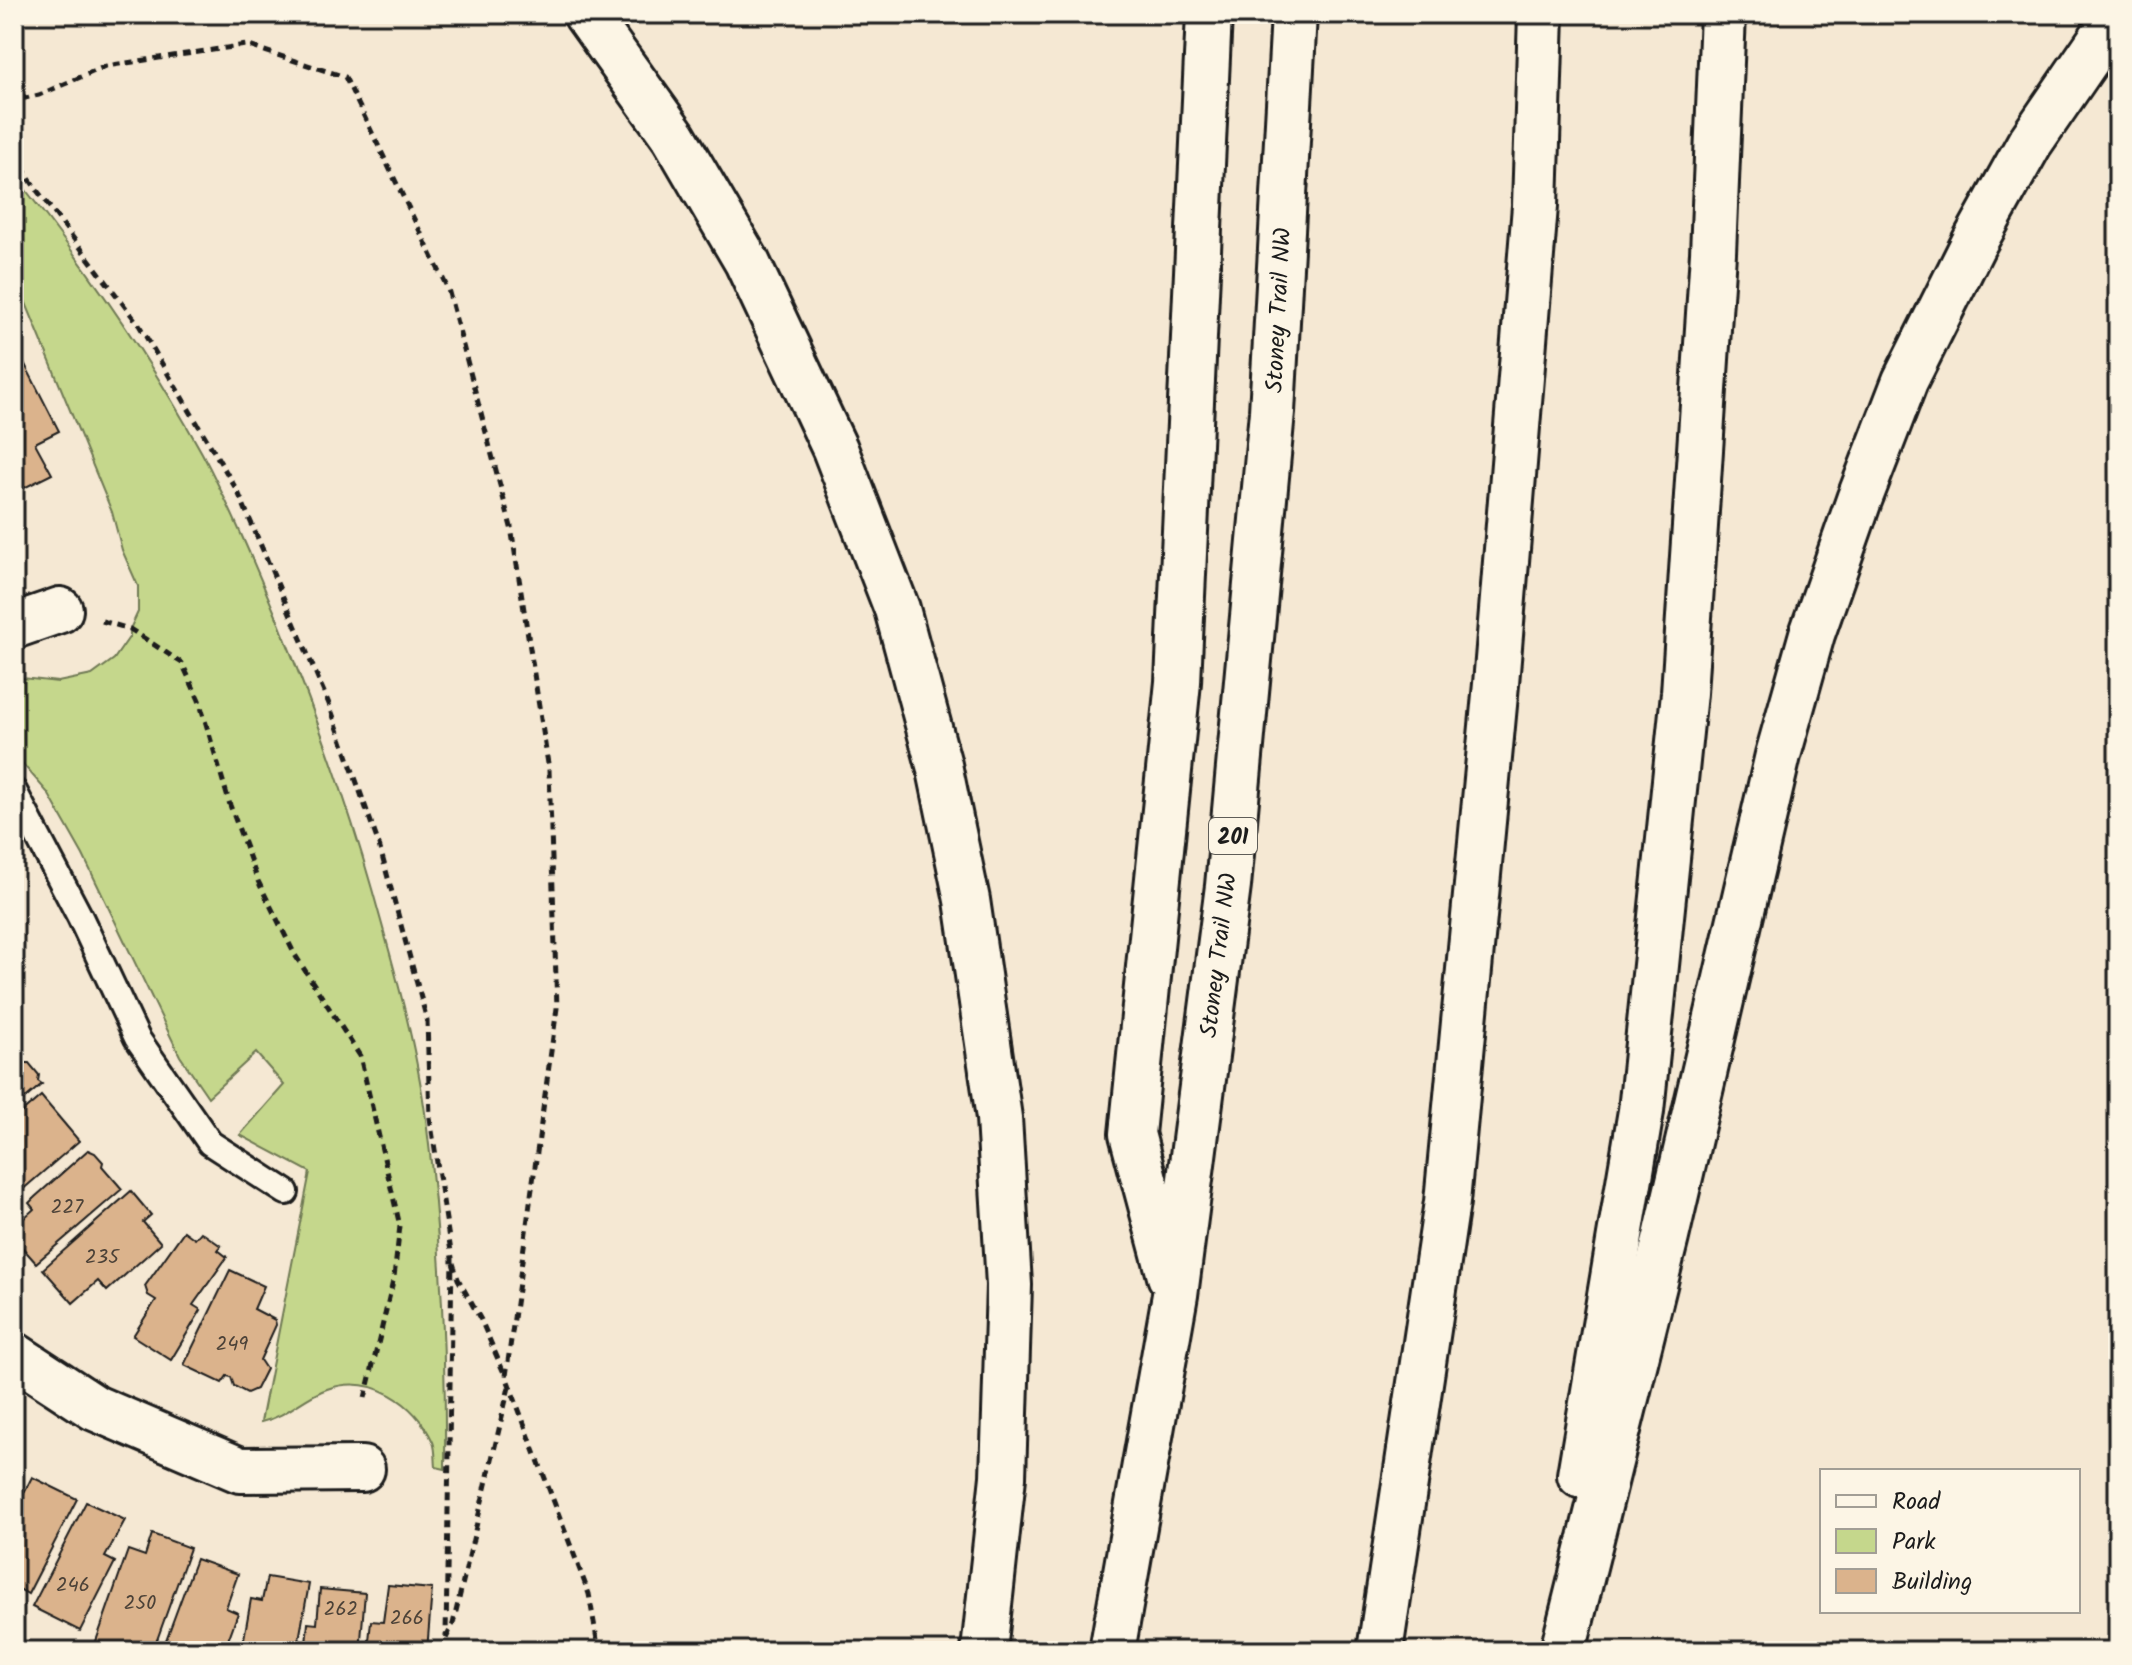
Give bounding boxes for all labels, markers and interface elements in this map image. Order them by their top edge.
street label: Stoney Trail NW [1256,226,1303,394]
road number: 201 [1209,818,1257,854]
street label: Stoney Trail NW [1190,871,1249,1040]
house number: 227 [51,1192,84,1224]
house number: 235 [85,1242,120,1274]
house number: 249 [216,1329,248,1361]
legend [1820,1469,2080,1613]
text: Road [1892,1483,1941,1522]
text: Park [1892,1523,1936,1562]
text: Building [1892,1563,1972,1602]
house number: 246 [56,1570,90,1602]
house number: 250 [124,1588,156,1620]
house number: 262 [324,1594,358,1626]
house number: 266 [390,1603,424,1635]

